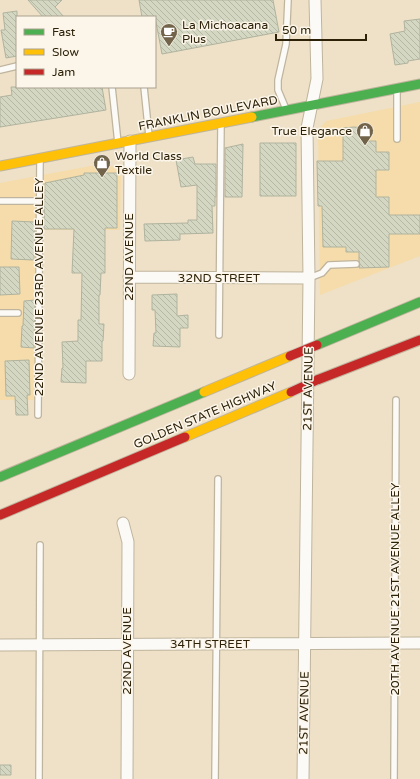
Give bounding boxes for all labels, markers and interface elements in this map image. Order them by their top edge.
legend [16,16,156,88]
scale bar [276,16,366,42]
place label: La Michoacana Plus [182,18,268,46]
cafe icon: La Michoacana Plus [159,22,179,47]
text: 50 m [282,23,311,37]
text: Fast [52,25,76,39]
text: Slow [52,45,79,59]
text: Jam [52,65,75,79]
street label: FRANKLIN BOULEVARD [137,93,279,133]
shop icon: True Elegance [355,121,375,146]
place label: True Elegance [271,124,352,138]
place label: World Class Textile [115,149,182,177]
shop icon: World Class Textile [92,153,112,178]
street label: 22ND AVENUE 23RD AVENUE ALLEY [32,177,46,396]
street label: 22ND AVENUE [122,213,136,301]
street label: 32ND STREET [178,271,261,285]
street label: 21ST AVENUE [300,347,316,431]
street label: GOLDEN STATE HIGHWAY [132,378,279,451]
street label: 20TH AVENUE 21ST AVENUE ALLEY [388,482,402,695]
street label: 22ND AVENUE [120,607,134,695]
street label: 34TH STREET [170,637,251,651]
street label: 21ST AVENUE [296,671,312,755]

